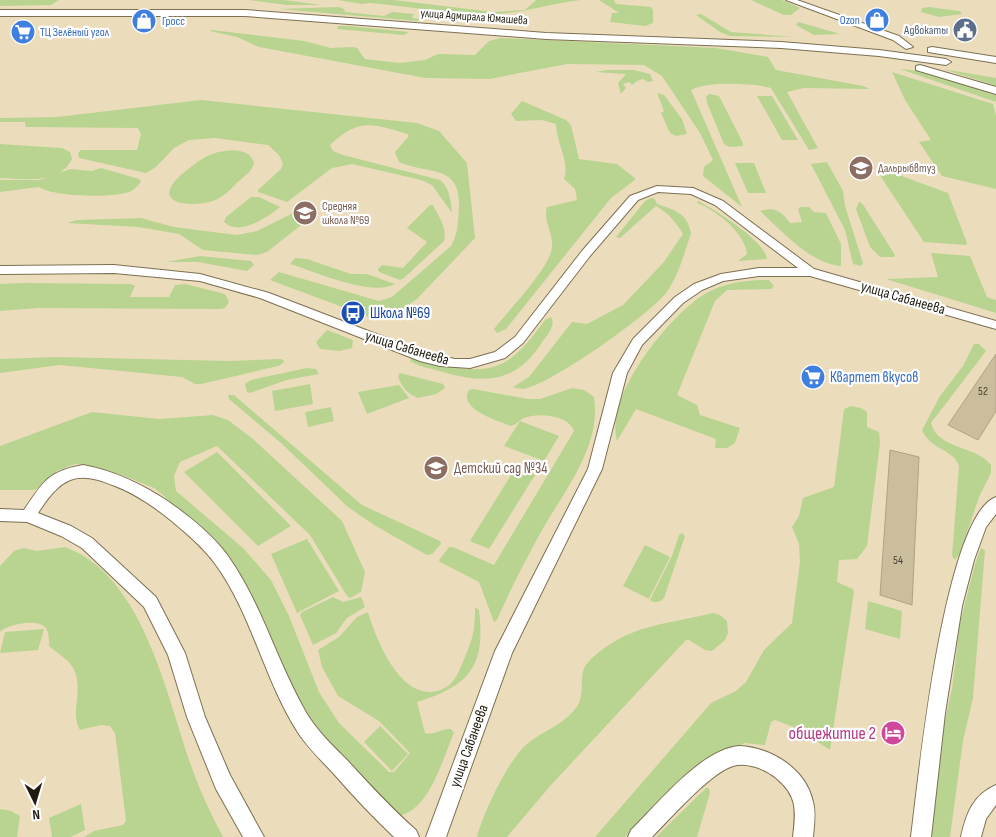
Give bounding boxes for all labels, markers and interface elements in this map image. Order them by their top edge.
street label: улица Адмирала Юмашева [420,6,529,28]
shop icon: Ozon [864,7,890,33]
shop icon: Гросс [131,8,157,34]
place label: Ozon [840,13,860,28]
place label: Гросс [162,14,185,29]
public building icon: Адвокаты [952,17,978,43]
supermarket icon: ТЦ Зелёный угол [10,19,36,45]
place label: Адвокаты [903,23,948,38]
place label: ТЦ Зелёный угол [40,25,110,40]
school or university icon: Дальрыбвтуз [848,155,874,181]
place label: Дальрыбвтуз [878,161,936,176]
place label: Средняя школа №69 [322,199,369,228]
school or university icon: Средняя школа №69 [292,200,318,226]
street label: улица Сабанеева [859,277,948,319]
bus stop icon: Школа №69 [340,300,366,326]
place label: Школа №69 [370,304,430,323]
street label: улица Сабанеева [363,326,451,370]
supermarket icon: Квартет вкусов [800,364,826,390]
place label: Квартет вкусов [830,368,919,387]
house number: 52 [978,384,988,399]
school or university icon: Детский сад №34 [423,455,449,481]
place label: Детский сад №34 [454,459,548,478]
house number: 54 [893,553,903,568]
street label: улица Сабанеева [445,702,493,790]
hotel icon: общежитие 2 [880,720,906,746]
place label: общежитие 2 [788,723,876,744]
north arrow [10,777,60,827]
text: N [32,806,41,823]

